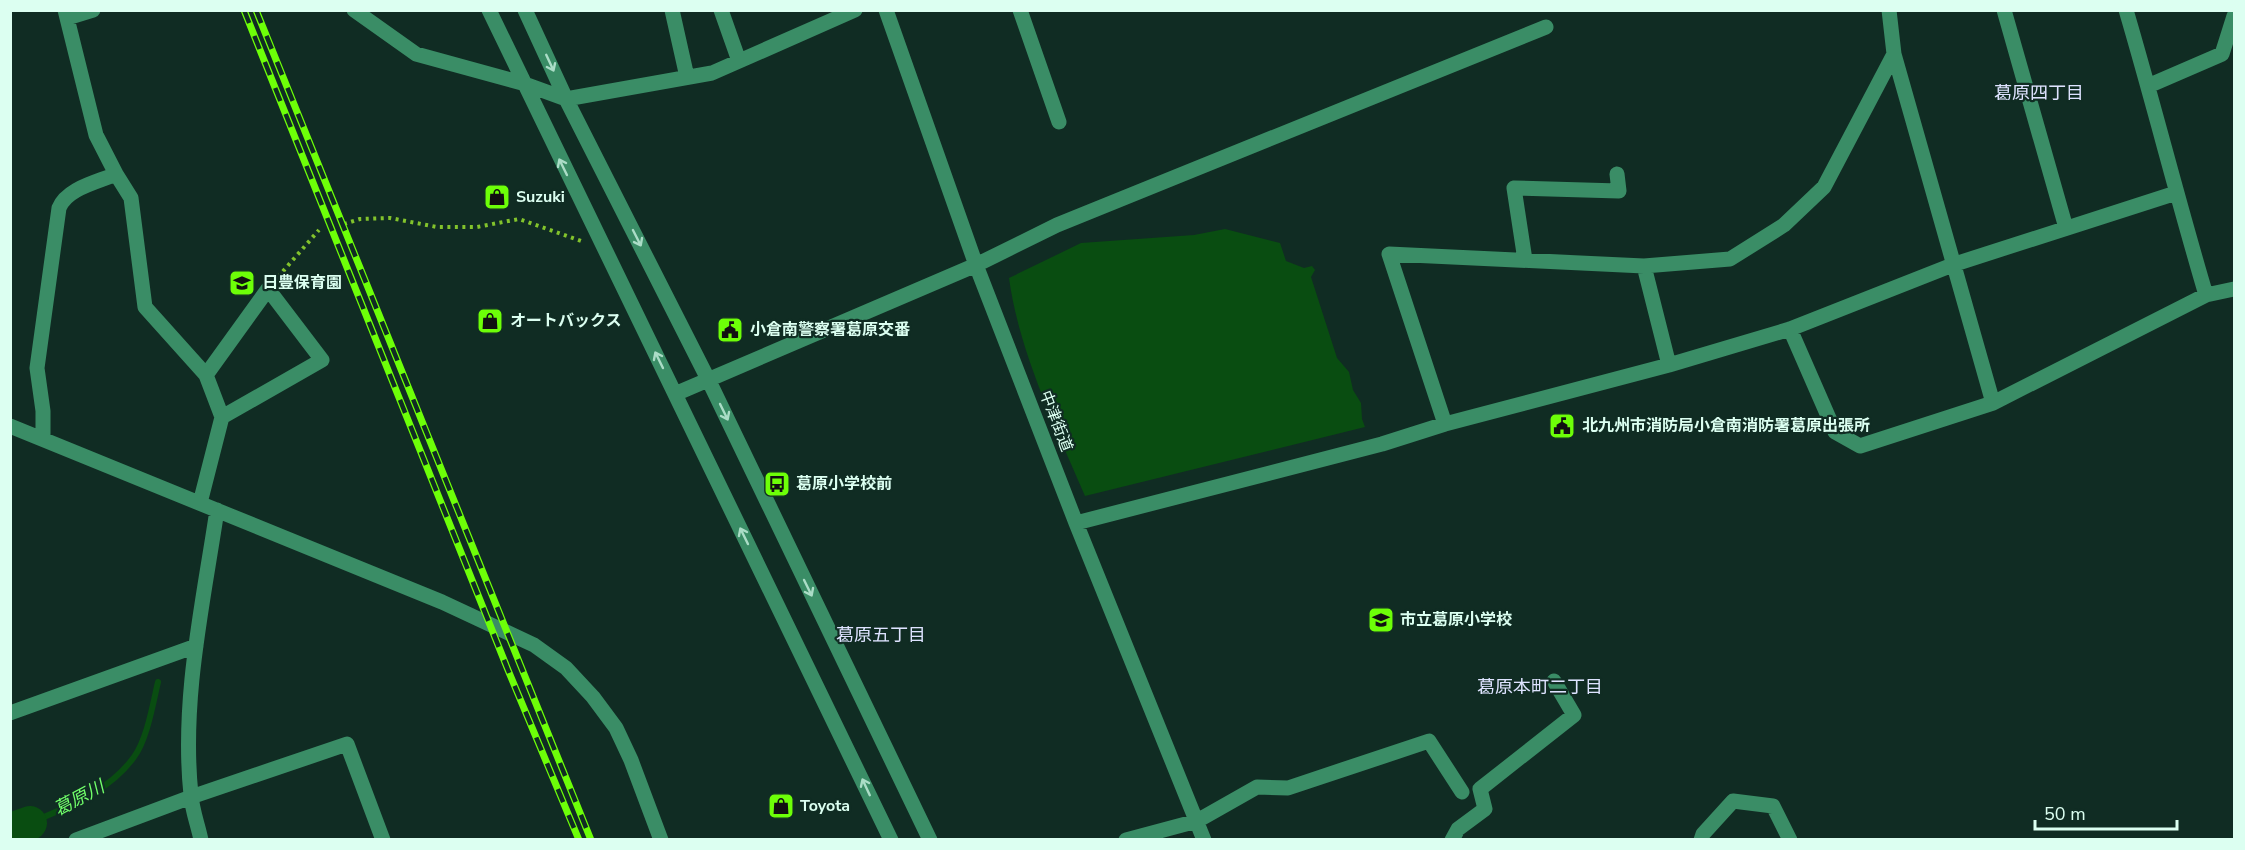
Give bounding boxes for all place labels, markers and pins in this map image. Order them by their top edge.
shop icon: Suzuki [482,182,512,212]
place label: Suzuki [516,186,565,208]
school or university icon: 日豊保育園 [227,268,257,298]
place label: 日豊保育園 [262,272,342,294]
shop icon: オートバックス [475,306,505,336]
place label: オートバックス [510,310,622,332]
public building icon: 小倉南警察署葛原交番 [715,315,745,345]
place label: 小倉南警察署葛原交番 [750,319,910,341]
public building icon: 北九州市消防局小倉南消防署葛原出張所 [1547,411,1577,441]
place label: 北九州市消防局小倉南消防署葛原出張所 [1582,415,1870,437]
bus stop icon: 葛原小学校前 [762,469,792,499]
place label: 葛原小学校前 [796,473,892,495]
school or university icon: 市立葛原小学校 [1366,605,1396,635]
place label: 市立葛原小学校 [1400,609,1512,631]
shop icon: Toyota [766,791,796,821]
place label: Toyota [800,795,850,817]

